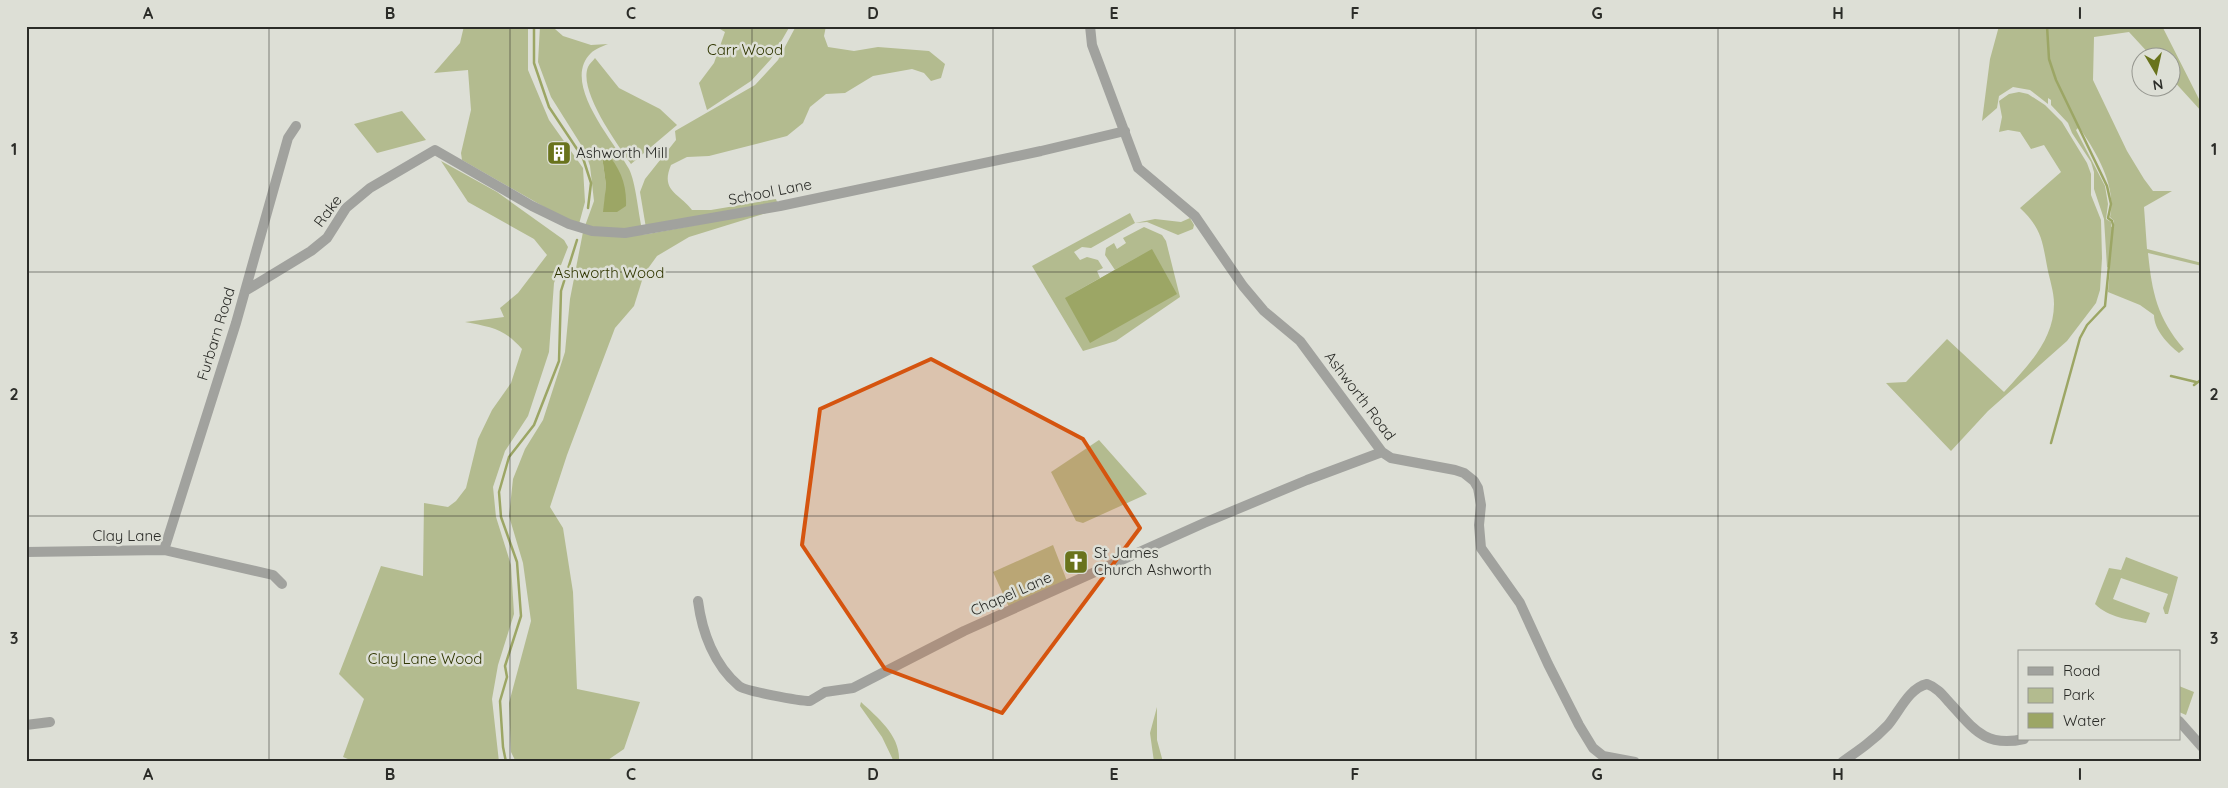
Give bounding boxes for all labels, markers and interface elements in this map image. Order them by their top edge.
text: A [143,3,154,23]
text: B [385,3,395,23]
text: C [626,3,636,23]
text: D [867,3,879,23]
text: E [1109,3,1119,23]
text: F [1351,3,1360,23]
text: G [1591,3,1603,23]
text: H [1832,3,1844,23]
text: I [2078,3,2082,23]
park label: Carr Wood [707,40,783,59]
north arrow [2130,48,2180,98]
text: N [2152,75,2165,95]
text: 1 [11,139,17,159]
text: 1 [2211,139,2217,159]
building icon: Ashworth Mill [546,140,572,166]
place label: Ashworth Mill [576,143,668,162]
street label: School Lane [727,174,813,209]
street label: Rake [309,191,346,231]
park label: Ashworth Wood [554,263,664,282]
street label: Furbarn Road [192,285,239,383]
street label: Ashworth Road [1321,348,1400,444]
text: 2 [9,384,19,404]
text: 2 [2209,384,2219,404]
street label: Clay Lane [92,526,162,545]
place label: St James Church Ashworth [1094,543,1212,579]
church icon: St James Church Ashworth [1063,549,1089,575]
street label: Chapel Lane [967,567,1054,620]
text: 3 [10,628,18,648]
text: 3 [2210,628,2218,648]
park label: Clay Lane Wood [368,649,482,668]
legend [2018,650,2180,740]
text: Road [2063,661,2100,680]
text: Park [2063,685,2095,704]
text: Water [2063,711,2106,730]
text: A [143,764,154,784]
text: B [385,764,395,784]
text: C [626,764,636,784]
text: D [867,764,879,784]
text: E [1109,764,1119,784]
text: F [1351,764,1360,784]
text: G [1591,764,1603,784]
text: H [1832,764,1844,784]
text: I [2078,764,2082,784]

